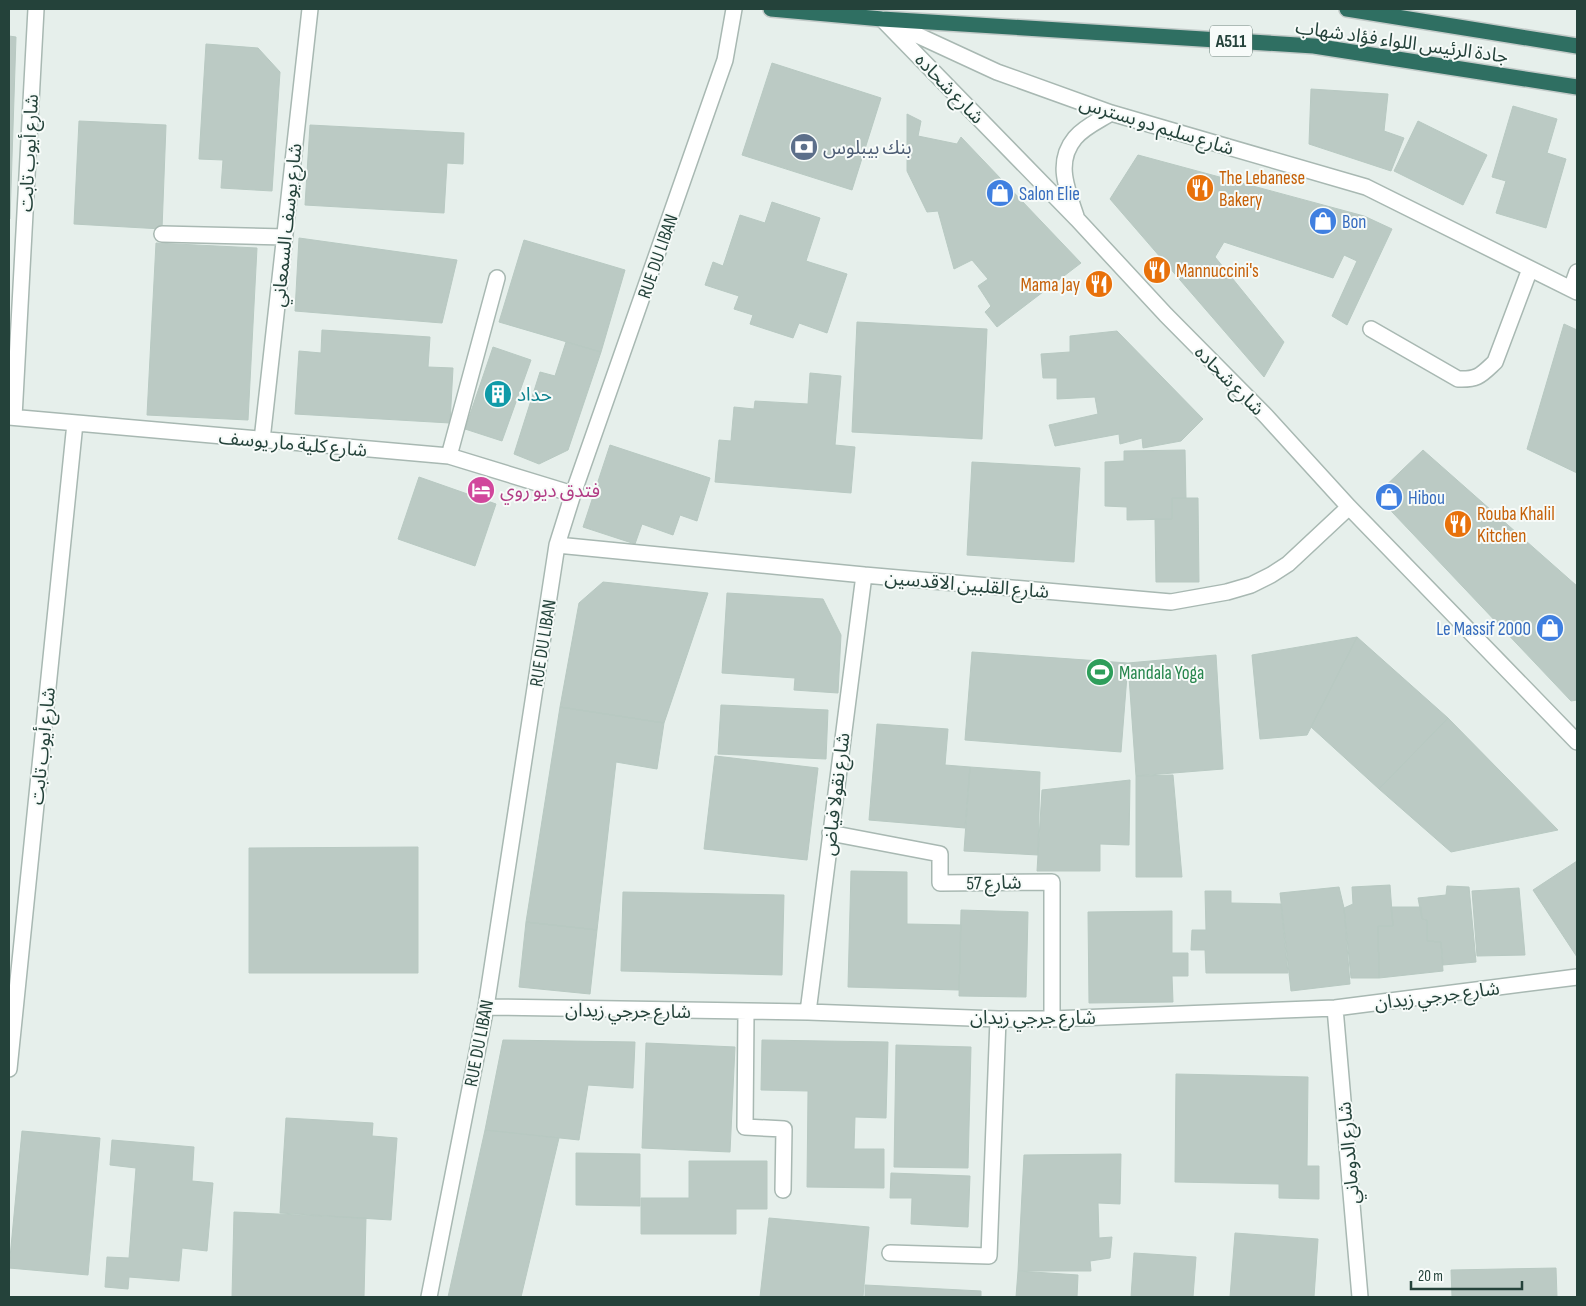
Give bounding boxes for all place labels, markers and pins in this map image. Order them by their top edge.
bank icon: بنك بيبلوس [789,132,819,162]
place label: بنك بيبلوس [823,137,912,160]
place label: The Lebanese Bakery [1219,167,1305,212]
restaurant icon: The Lebanese Bakery [1185,173,1215,203]
shop icon: Salon Elie [985,178,1015,208]
place label: Salon Elie [1019,183,1080,206]
shop icon: Bon [1308,206,1338,236]
place label: Bon [1342,211,1366,234]
restaurant icon: Mannuccini's [1142,255,1172,285]
place label: Mannuccini's [1176,260,1259,283]
restaurant icon: Mama Jay [1084,269,1114,299]
place label: Mama Jay [1020,274,1081,297]
building icon: حداد [483,379,513,409]
place label: حداد [517,384,552,407]
hotel icon: فتدق ديو روي [466,475,496,505]
place label: فتدق ديو روي [500,480,600,505]
shop icon: Hibou [1374,482,1404,512]
place label: Hibou [1408,487,1445,510]
place label: Rouba Khalil Kitchen [1477,503,1555,548]
restaurant icon: Rouba Khalil Kitchen [1443,509,1473,539]
shop icon: Le Massif 2000 [1535,613,1565,643]
place label: Le Massif 2000 [1436,618,1531,641]
sports icon: Mandala Yoga [1085,657,1115,687]
place label: Mandala Yoga [1119,662,1204,685]

